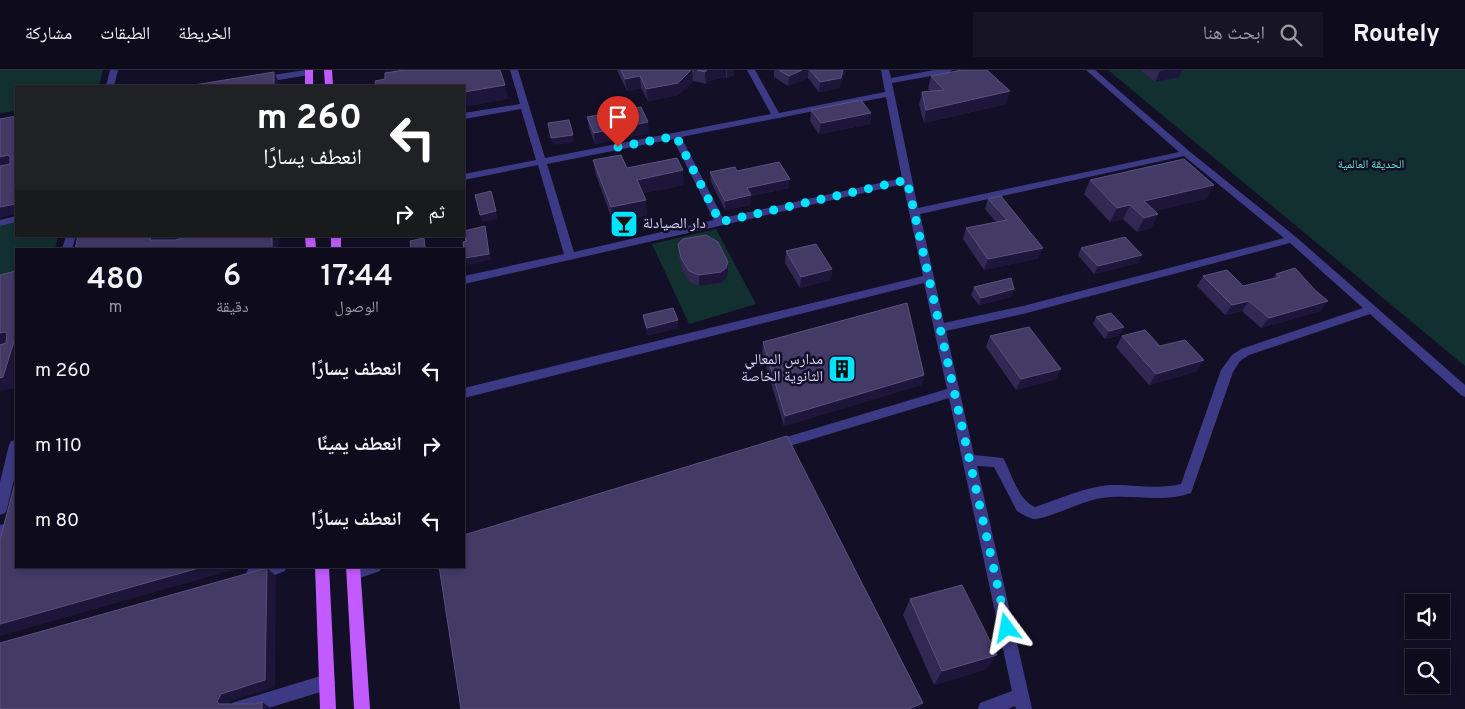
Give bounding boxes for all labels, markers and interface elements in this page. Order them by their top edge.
search box [973,12,1323,57]
text: Routely [1353,20,1440,50]
icon: search [1277,21,1305,49]
text: ابحث هنا [1203,22,1265,46]
text: مشاركة [25,23,72,46]
text: الطبقات [100,23,150,46]
text: الخريطة [178,23,231,46]
pin [597,96,639,147]
text: 260 m [257,97,362,141]
icon: arrive [604,103,632,131]
icon: left [380,105,445,170]
text: انعطف يسارًا [263,145,362,172]
park label: الحديقة العالمية [1338,157,1405,173]
icon: right [390,200,418,228]
text: ثم [428,201,445,225]
bar icon: دار الصيادلة [609,209,639,239]
place label: دار الصيادلة [643,215,706,234]
text: 6 [223,259,241,296]
text: 17:44 [321,259,393,296]
text: 480 [87,262,144,299]
text: m [109,298,122,318]
text: دقيقة [216,298,249,318]
text: الوصول [335,298,379,318]
place label: مدارس المعالي الثانوية الخاصة [741,351,823,387]
building icon: مدارس المعالي الثانوية الخاصة [827,354,857,384]
icon: left [417,357,445,385]
text: انعطف يسارًا [311,358,402,382]
text: 260 m [35,359,91,383]
icon: right [417,432,445,460]
text: انعطف يمينًا [317,433,402,457]
text: 110 m [35,434,82,458]
icon: left [417,507,445,535]
text: انعطف يسارًا [311,508,402,532]
text: 80 m [35,509,79,533]
map controls [1405,594,1450,694]
button: sound [1405,594,1450,639]
position arrow [980,601,1032,653]
button: search [1405,649,1450,694]

